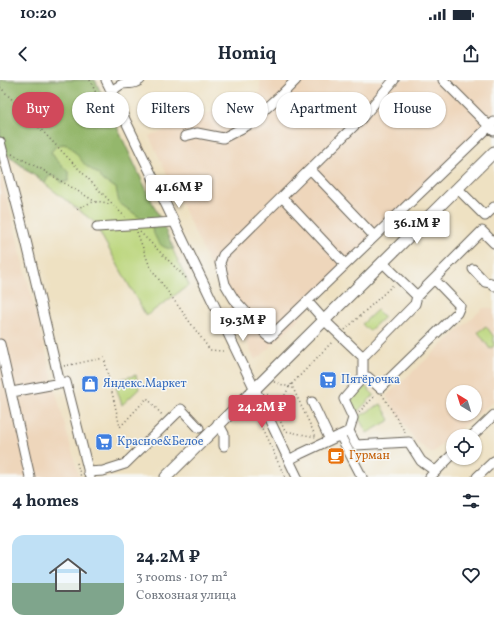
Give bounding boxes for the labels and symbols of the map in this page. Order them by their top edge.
pin: 41.6M ₽ [142,175,216,209]
pin: 36.1M ₽ [380,211,454,245]
pin: 19.3M ₽ [206,308,280,342]
supermarket icon: Пятёрочка [318,370,338,390]
place label: Пятёрочка [341,372,400,388]
shop icon: Яндекс.Маркет [80,374,100,394]
place label: Яндекс.Маркет [103,376,186,392]
north arrow [446,385,482,421]
pin: 24.2M ₽ [225,395,299,429]
supermarket icon: Красное&Белое [94,432,114,452]
place label: Красное&Белое [117,434,204,450]
cafe icon: Гурман [326,446,346,466]
place label: Гурман [349,448,390,464]

